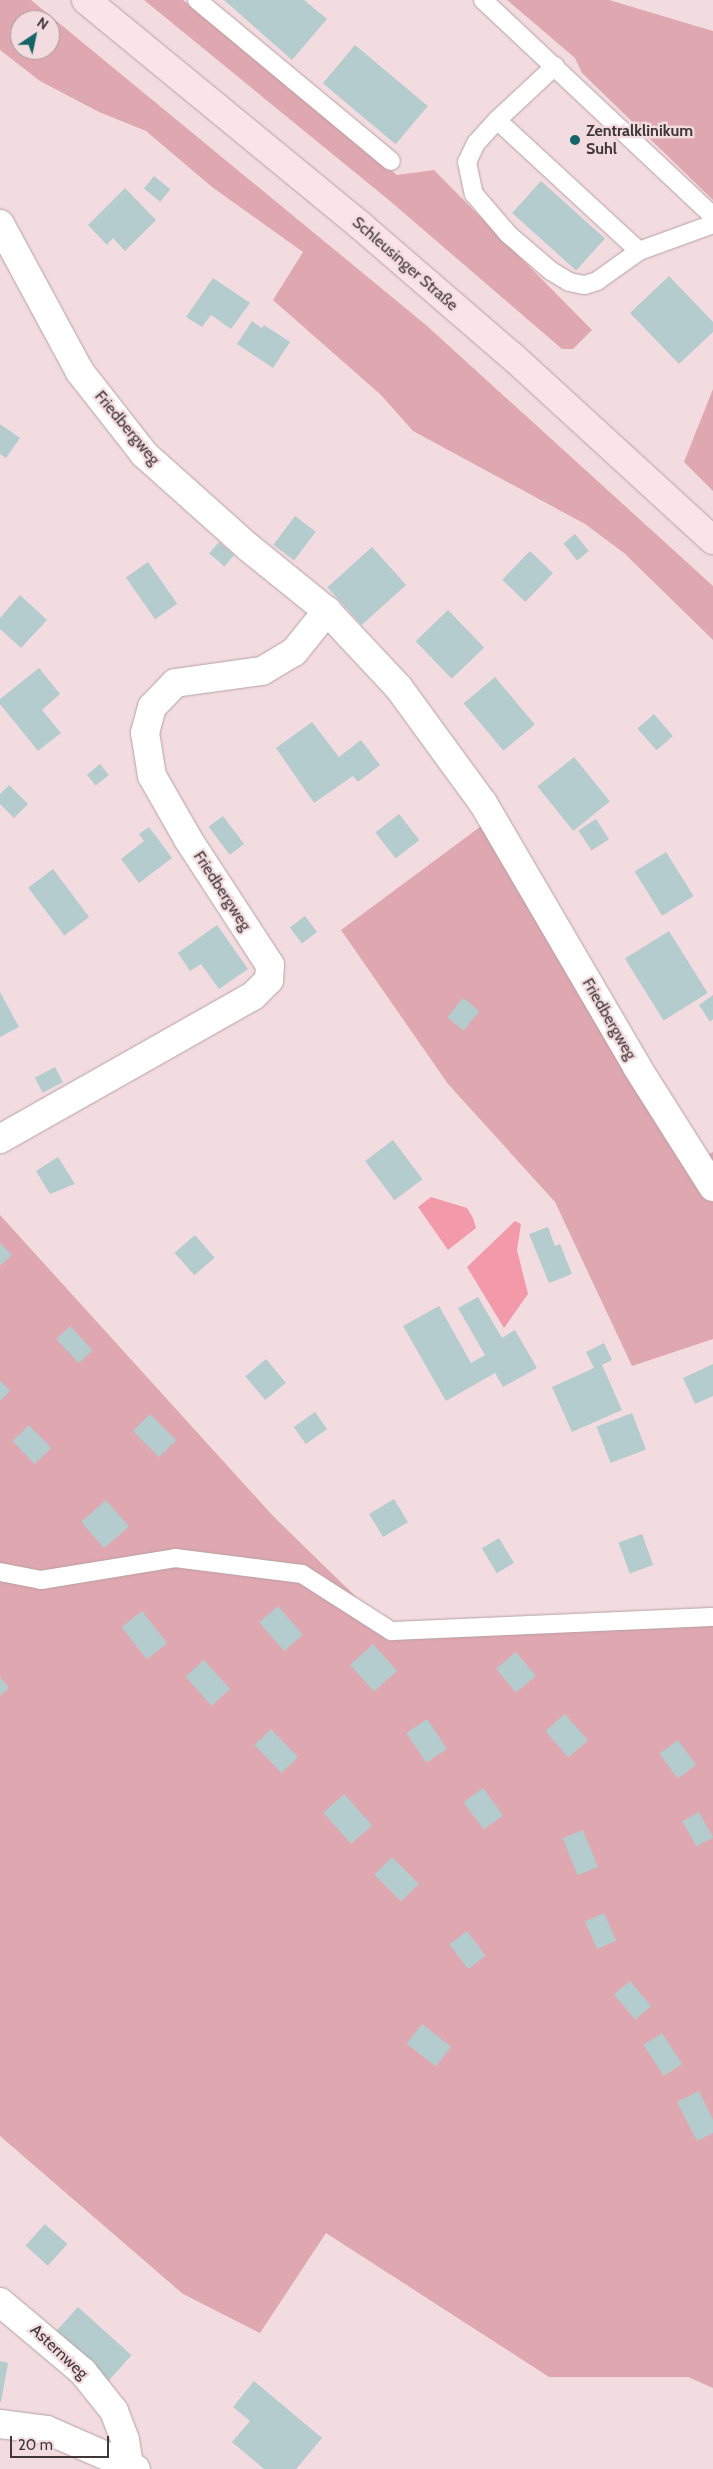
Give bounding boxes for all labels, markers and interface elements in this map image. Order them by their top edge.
north arrow [10,10,60,60]
text: N [34,13,52,34]
place label: Zentralklinikum Suhl [586,121,693,159]
marker: Zentralklinikum Suhl [568,133,582,147]
street label: Schleusinger Straße [348,213,462,315]
street label: Friedbergweg [90,387,164,469]
street label: Friedbergweg [189,848,255,934]
street label: Friedbergweg [578,975,640,1063]
street label: Asternweg [26,2321,92,2383]
scale bar [12,2426,111,2458]
text: 20 m [18,2436,53,2454]

